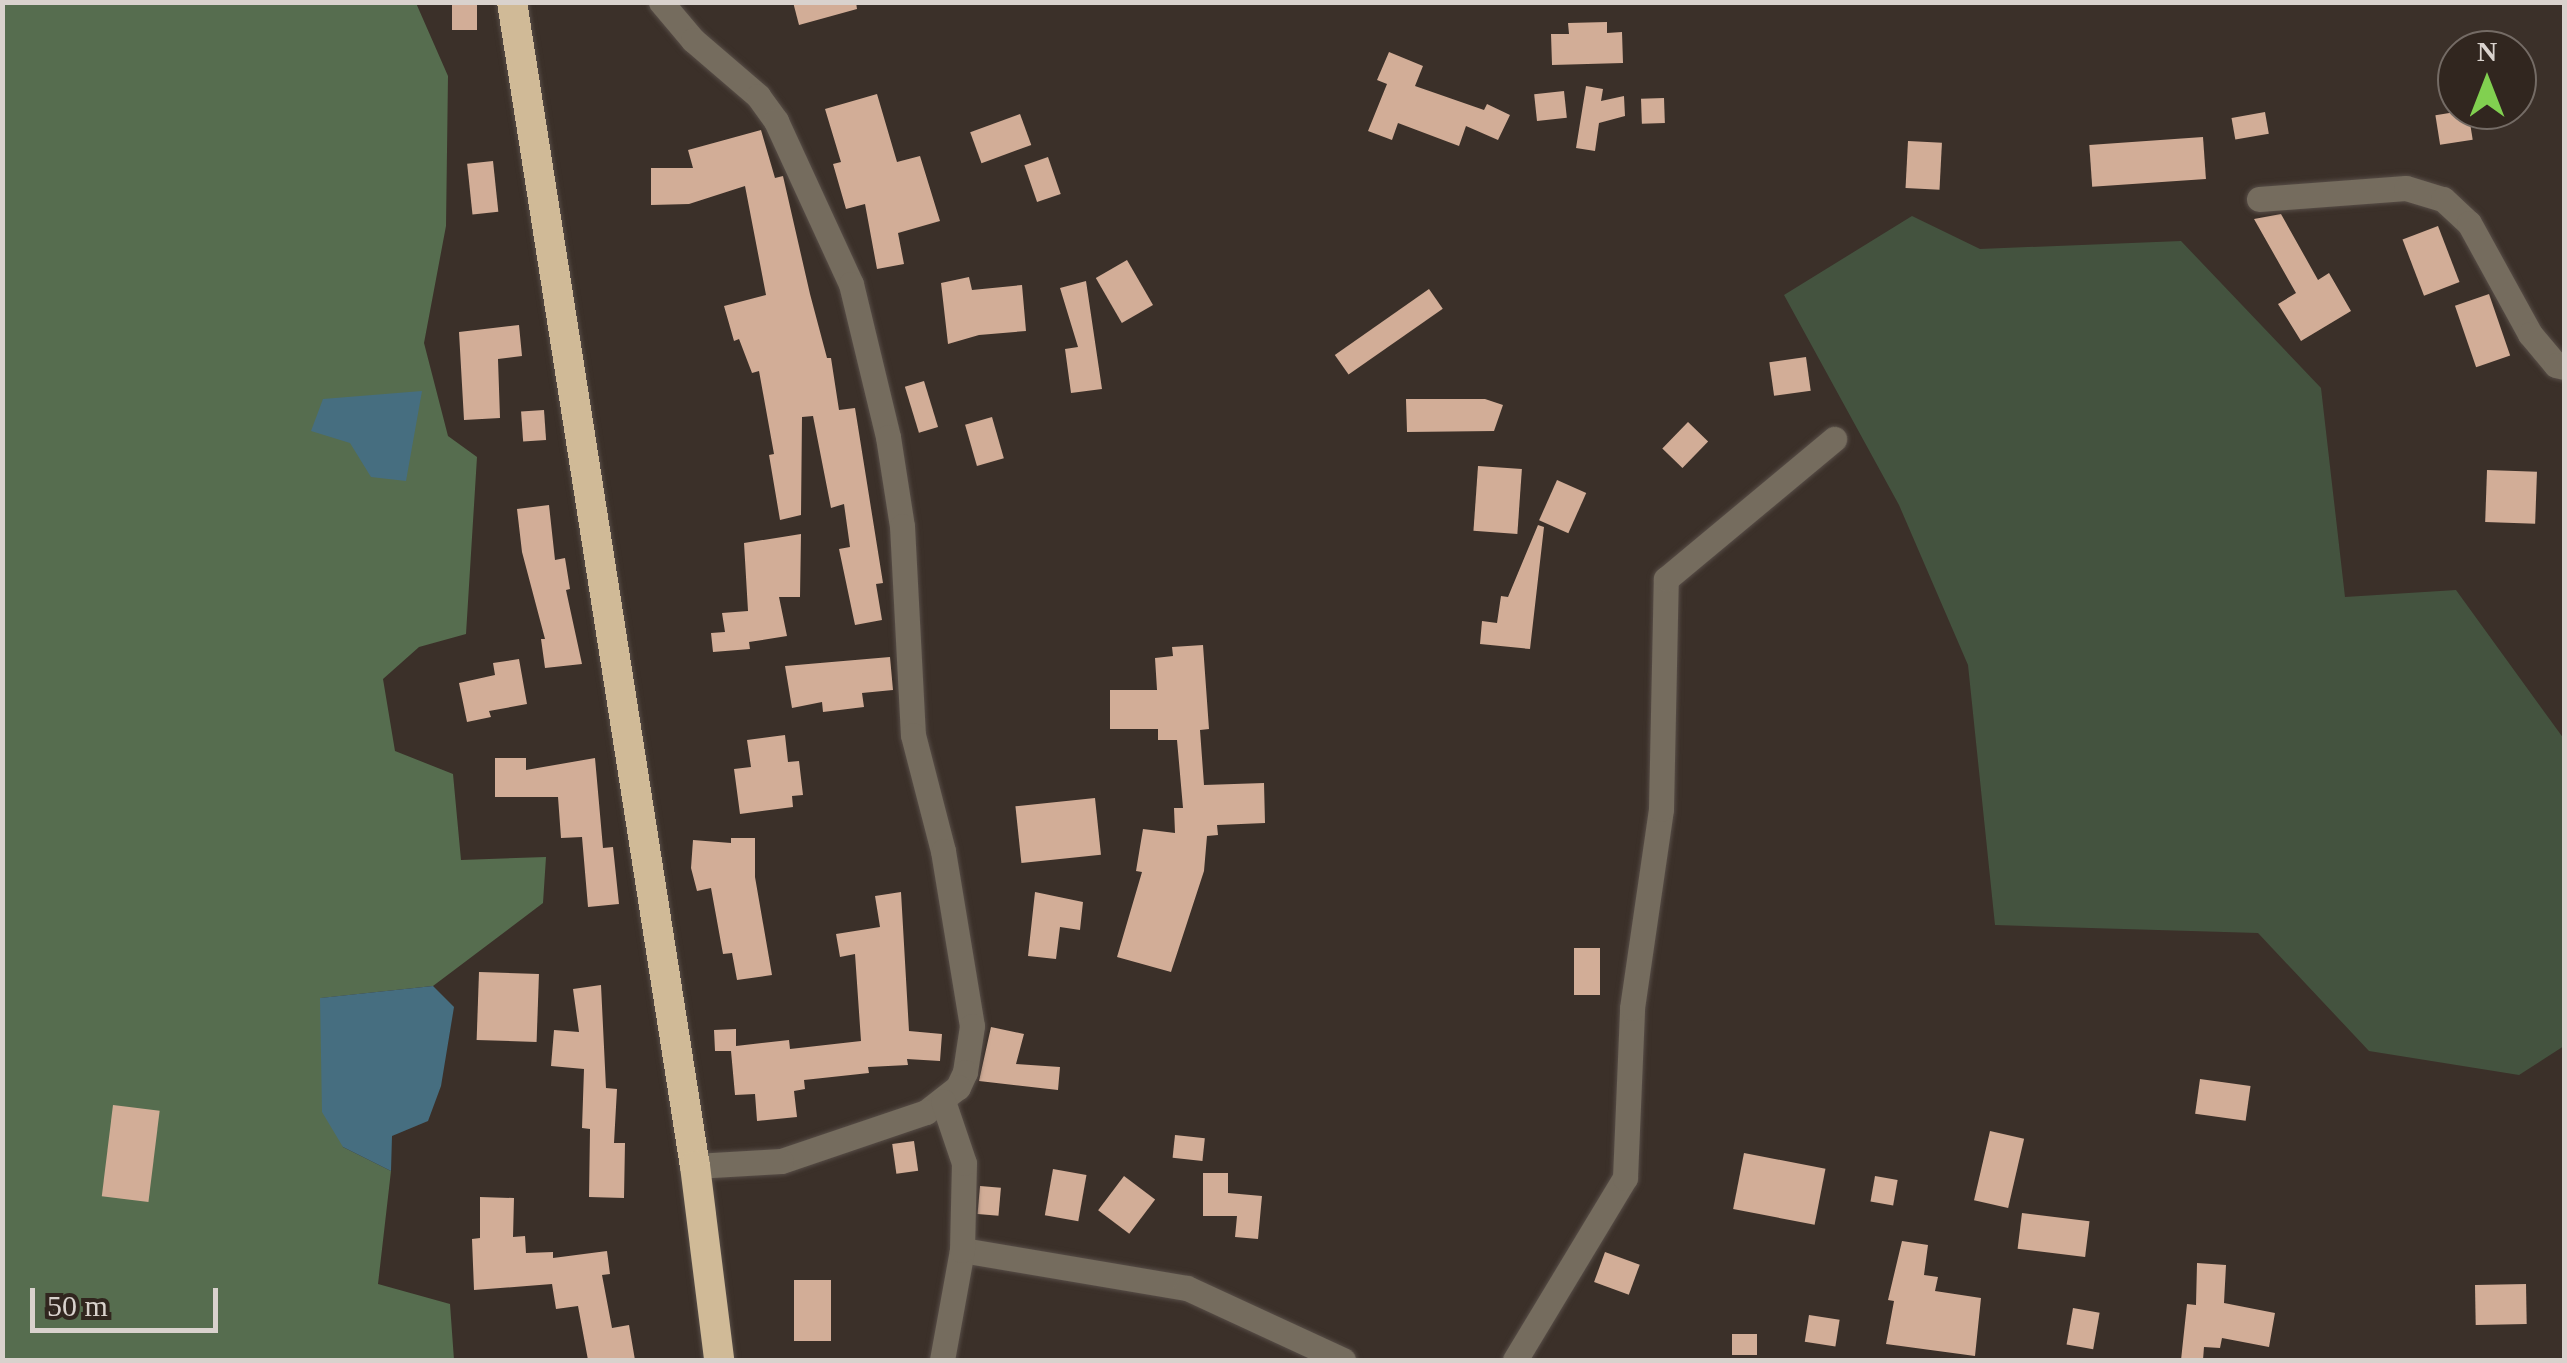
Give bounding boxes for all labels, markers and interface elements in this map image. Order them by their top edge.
north arrow [2437,30,2537,130]
text: N [2477,36,2497,67]
scale bar [35,1268,222,1330]
text: 50 m [47,1289,108,1322]

